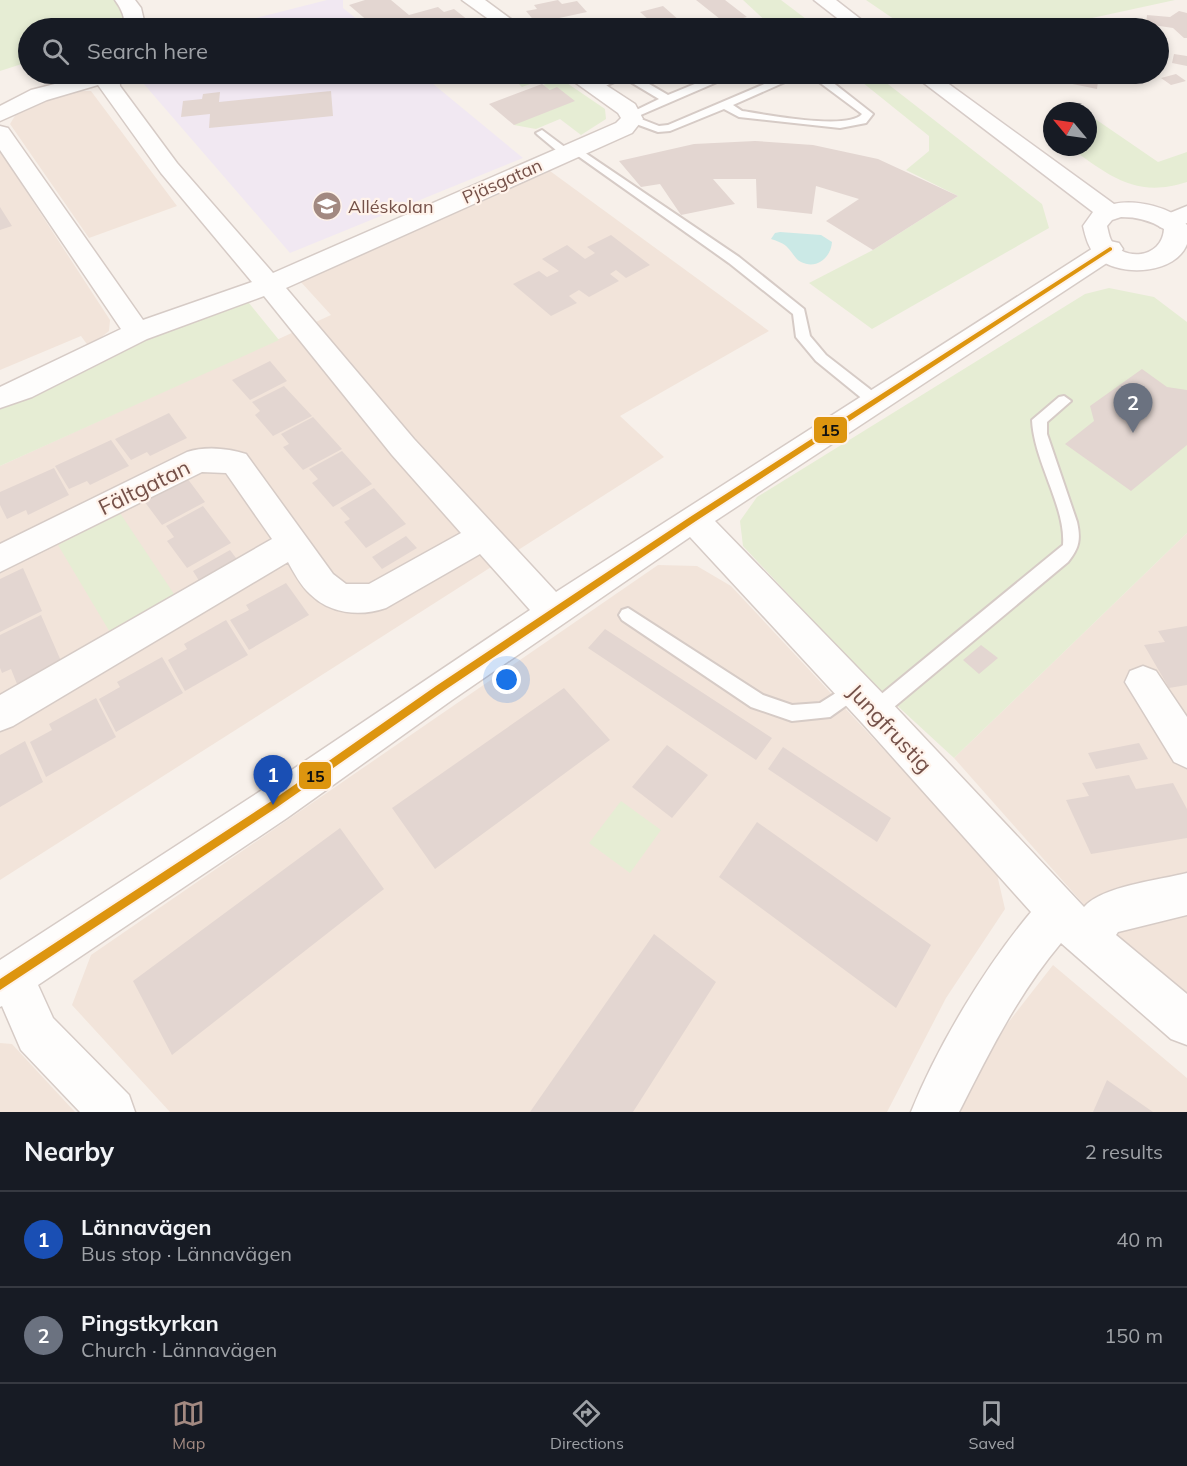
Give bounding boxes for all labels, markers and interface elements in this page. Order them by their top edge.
search box [18,18,1169,84]
icon: search [39,35,72,68]
text: Search here [87,37,208,65]
north arrow [1043,102,1097,156]
street label: Pjäsgatan [458,153,546,209]
school or university icon: Alléskolan [311,190,343,222]
place label: Alléskolan [348,195,433,218]
pin: 2 [1114,384,1152,433]
line badge: 15 [813,416,848,444]
text: 15 [820,420,840,440]
street label: Fältgatan [94,453,194,521]
your location [492,665,521,694]
street label: Jungfrustig [842,678,938,778]
pin: 1 [254,756,292,805]
line badge: 15 [298,761,332,790]
text: 15 [305,766,325,786]
text: Nearby [24,1135,114,1168]
text: 2 results [1085,1139,1163,1164]
text: Lännavägen [81,1213,212,1241]
text: 1 [38,1227,50,1252]
text: 40 m [1116,1227,1163,1252]
text: Bus stop · Lännavägen [81,1241,292,1266]
text: Pingstkyrkan [81,1309,219,1337]
text: 2 [38,1323,50,1348]
text: 150 m [1104,1323,1163,1348]
text: Church · Lännavägen [81,1337,277,1362]
tab: Map [172,1397,205,1453]
tab: Directions [550,1397,624,1453]
tab: Saved [969,1397,1015,1453]

